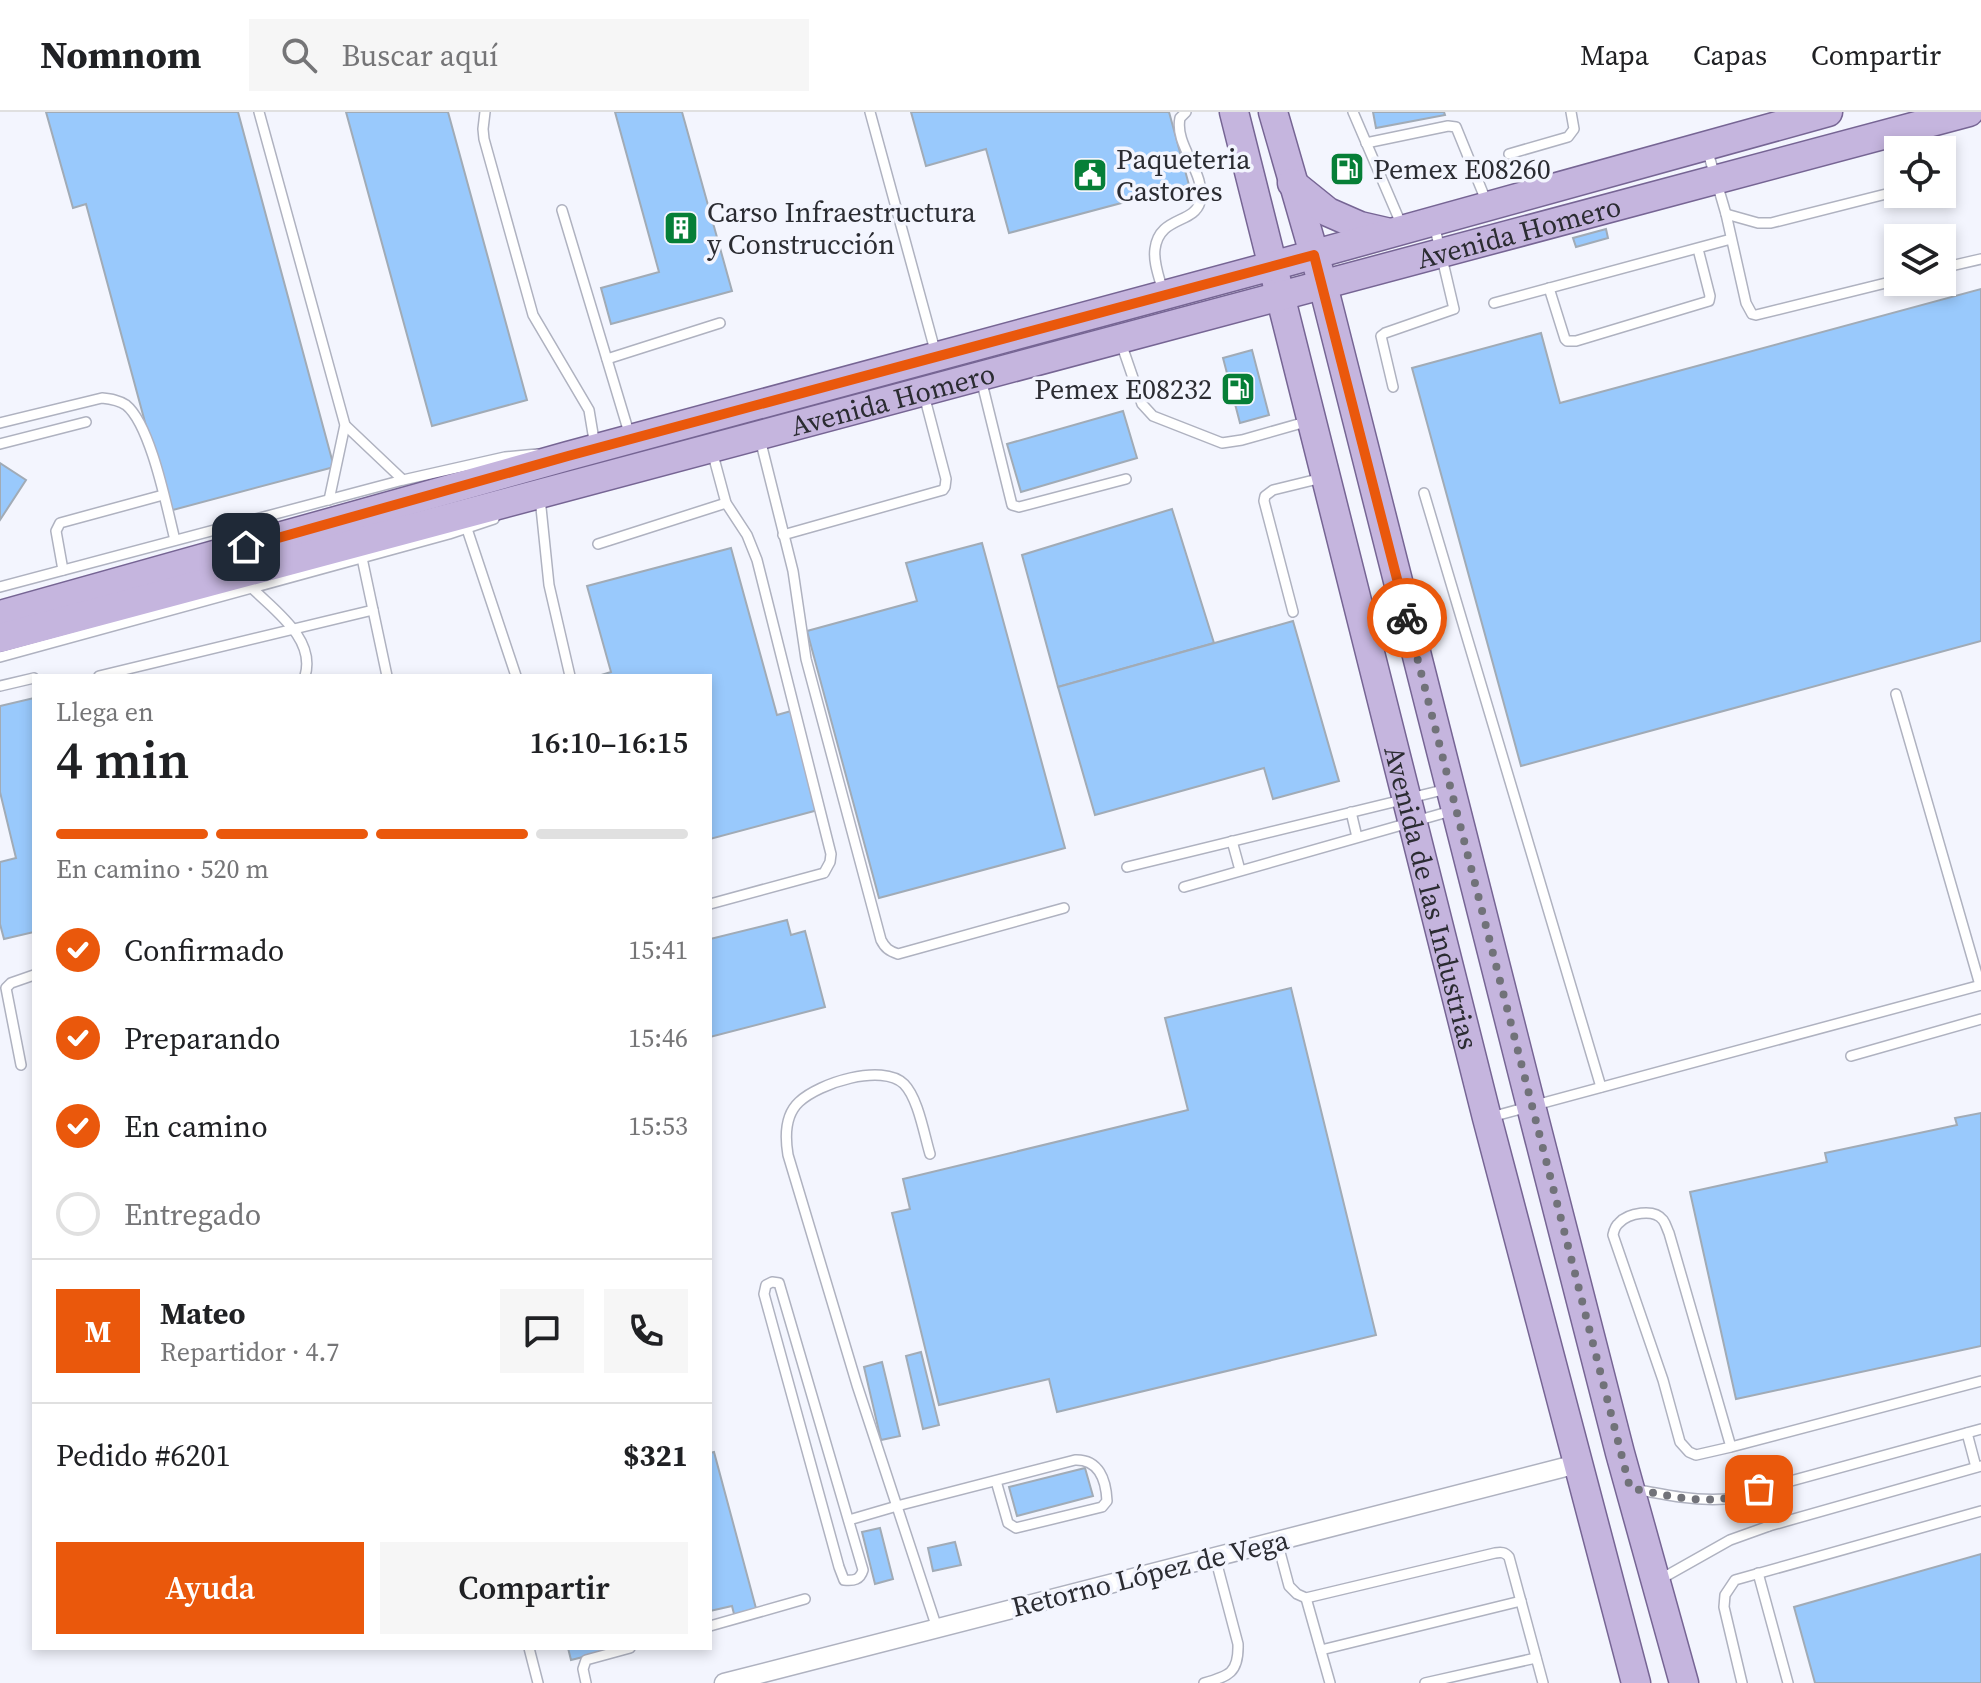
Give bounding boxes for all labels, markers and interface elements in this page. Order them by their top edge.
search box [249,19,809,91]
text: Nomnom [40,29,201,81]
icon: search [277,33,321,77]
text: Buscar aquí [341,35,498,76]
text: Mapa [1580,36,1649,74]
text: Capas [1693,36,1767,74]
text: Compartir [1811,36,1941,74]
map controls [1884,136,1956,296]
button: locate [1884,136,1956,208]
place label: Paqueteria Castores [1116,140,1251,210]
fuel station icon: Pemex E08260 [1328,150,1366,188]
place label: Pemex E08260 [1373,150,1551,188]
public building icon: Paqueteria Castores [1071,156,1109,194]
street label: Avenida Homero [1412,187,1625,278]
place label: Carso Infraestructura y Construcción [707,193,976,263]
building icon: Carso Infraestructura y Construcción [662,209,700,247]
button: layers [1884,224,1956,296]
street label: Avenida Homero [786,354,999,445]
place label: Pemex E08232 [1034,370,1212,408]
fuel station icon: Pemex E08232 [1219,370,1257,408]
pin [212,513,280,581]
icon: home [224,525,268,569]
courier [1367,578,1447,658]
icon: bike [1385,596,1429,640]
text: Llega en [56,694,154,730]
text: 16:10–16:15 [529,722,688,763]
text: 4 min [56,724,189,795]
street label: Avenida de las Industrias [1375,742,1488,1053]
text: En camino · 520 m [56,851,269,887]
icon: check [56,928,100,972]
text: Confirmado [124,930,284,971]
text: 15:41 [628,932,688,968]
icon: check [56,1016,100,1060]
text: Preparando [124,1018,281,1059]
text: 15:46 [628,1020,688,1056]
icon: check [56,1104,100,1148]
text: En camino [124,1106,268,1147]
text: 15:53 [628,1108,688,1144]
text: Entregado [124,1194,261,1235]
button: chat [500,1289,584,1373]
button: phone [604,1289,688,1373]
text: Mateo [160,1293,245,1334]
text: M [85,1311,111,1352]
text: Repartidor · 4.7 [160,1334,339,1370]
text: Pedido #6201 [56,1435,231,1476]
text: $321 [623,1435,688,1476]
pin [1725,1455,1793,1523]
icon: bag [1737,1467,1781,1511]
street label: Retorno López de Vega [1007,1520,1293,1626]
button: Ayuda [56,1542,364,1634]
button: Compartir [380,1542,688,1634]

